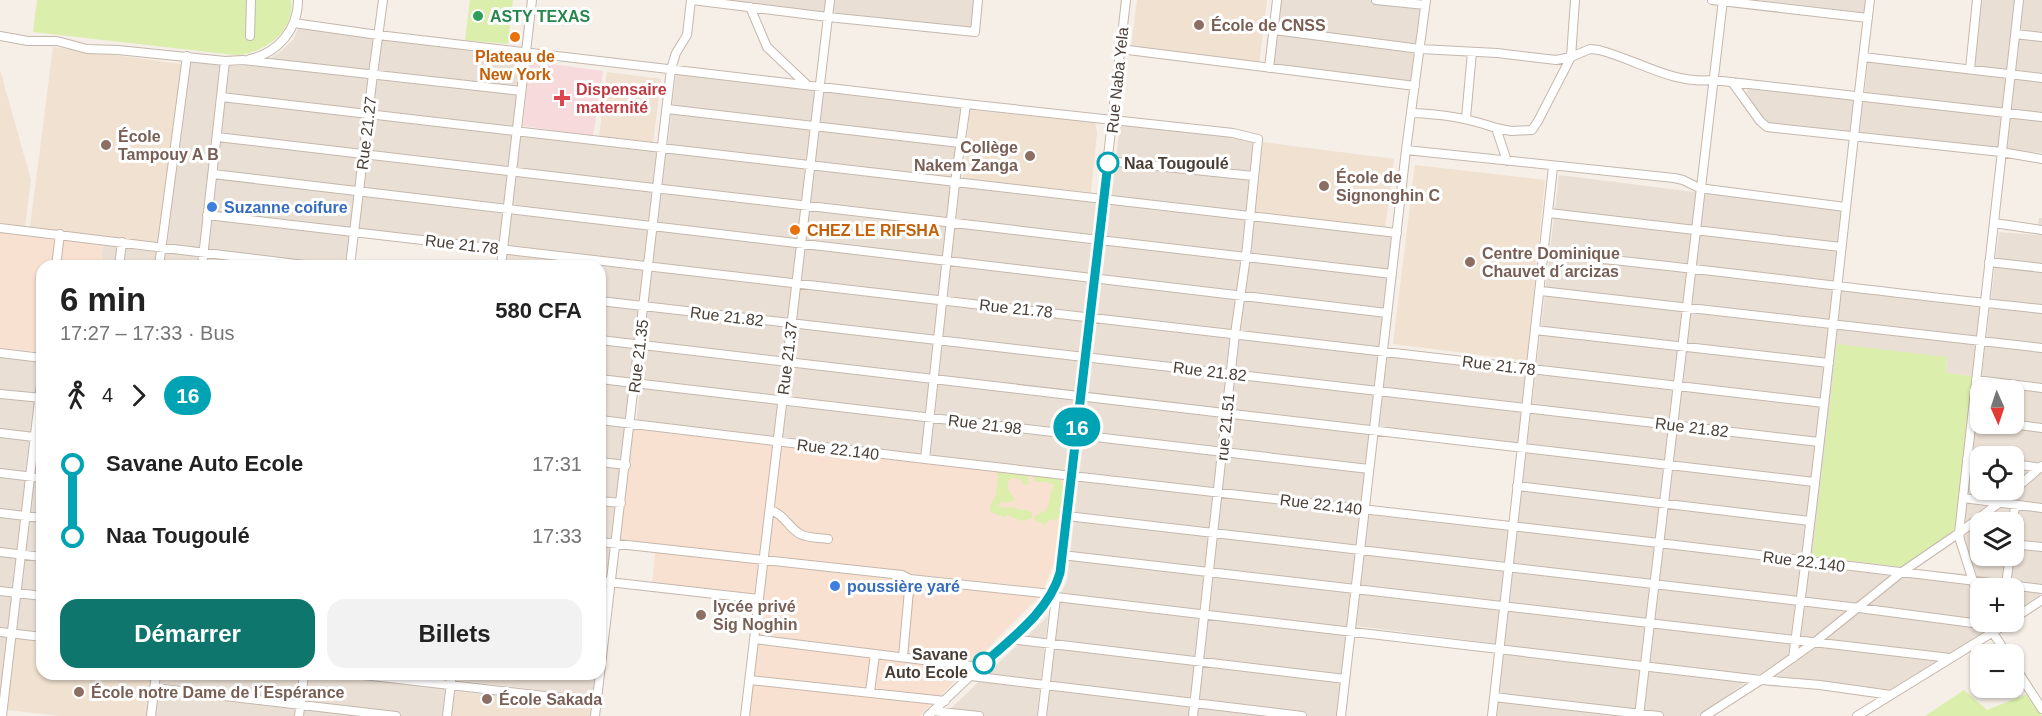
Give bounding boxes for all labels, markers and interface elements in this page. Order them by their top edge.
place label: ASTY TEXAS [490,8,591,25]
marker: ASTY TEXAS [471,9,485,23]
place label: École de CNSS [1211,16,1326,34]
marker: École de CNSS [1192,18,1206,32]
street label: Rue Naba Yela [1103,26,1132,134]
marker: Plateau de New York [508,30,522,44]
place label: Plateau de New York [475,48,555,83]
place label: Dispensaire maternité [576,81,667,116]
marker: Dispensaire maternité [553,89,571,107]
street label: Rue 21.27 [354,95,379,171]
place label: École Tampouy A B [118,127,219,163]
marker: École Tampouy A B [99,138,113,152]
place label: Collège Nakem Zanga [914,139,1018,174]
marker: Collège Nakem Zanga [1023,149,1037,163]
marker: Naa Tougoulé [1097,152,1119,174]
place label: Naa Tougoulé [1124,155,1229,172]
place label: École de Signonghin C [1336,168,1440,204]
marker: École de Signonghin C [1317,179,1331,193]
place label: Suzanne coifure [224,199,348,216]
marker: Suzanne coifure [205,200,219,214]
place label: CHEZ LE RIFSHA [807,222,940,239]
marker: CHEZ LE RIFSHA [788,223,802,237]
street label: Rue 21.78 [424,232,500,257]
place label: Centre Dominique Chauvet d´arcizas [1482,245,1620,280]
marker: Centre Dominique Chauvet d´arcizas [1463,255,1477,269]
text: 6 min [60,281,146,318]
street label: Rue 21.78 [978,296,1054,321]
text: 580 CFA [495,298,582,323]
street label: Rue 21.82 [689,304,765,329]
street label: Rue 21.35 [626,318,651,394]
street label: Rue 21.37 [775,320,800,396]
text: 17:27 – 17:33 · Bus [60,322,235,344]
street label: Rue 21.78 [1461,353,1537,378]
street label: Rue 21.82 [1172,359,1248,384]
icon: walk [60,379,93,412]
icon: forward [122,379,155,412]
north arrow [1970,380,2024,434]
map controls [1970,380,2024,698]
text: 4 [102,384,113,406]
text: 16 [176,384,199,407]
street label: rue 21.51 [1214,392,1237,462]
line badge: 16 [1050,408,1104,446]
street label: Rue 21.98 [947,412,1023,437]
street label: Rue 21.82 [1654,415,1730,440]
text: 16 [1065,416,1089,439]
street label: Rue 22.140 [796,436,880,463]
button: locate [1970,446,2024,500]
text: Savane Auto Ecole [106,451,303,476]
text: 17:31 [532,453,582,475]
street label: Rue 22.140 [1279,491,1363,518]
button: layers [1970,512,2024,566]
text: Naa Tougoulé [106,523,250,548]
text: 17:33 [532,525,582,547]
street label: Rue 22.140 [1762,548,1846,575]
place label: poussière yaré [847,578,960,595]
button: + [1970,578,2024,632]
marker: poussière yaré [828,579,842,593]
place label: lycée privé Sig Noghin [713,598,797,633]
button: Démarrer [60,599,315,668]
button: Billets [327,599,582,668]
marker: lycée privé Sig Noghin [694,608,708,622]
button: − [1970,644,2024,698]
place label: Savane Auto Ecole [884,646,968,681]
marker: Savane Auto Ecole [973,652,995,674]
place label: École notre Dame de l´Espérance [91,683,345,701]
marker: École notre Dame de l´Espérance [72,685,86,699]
place label: École Sakada [499,690,602,708]
marker: École Sakada [480,692,494,706]

